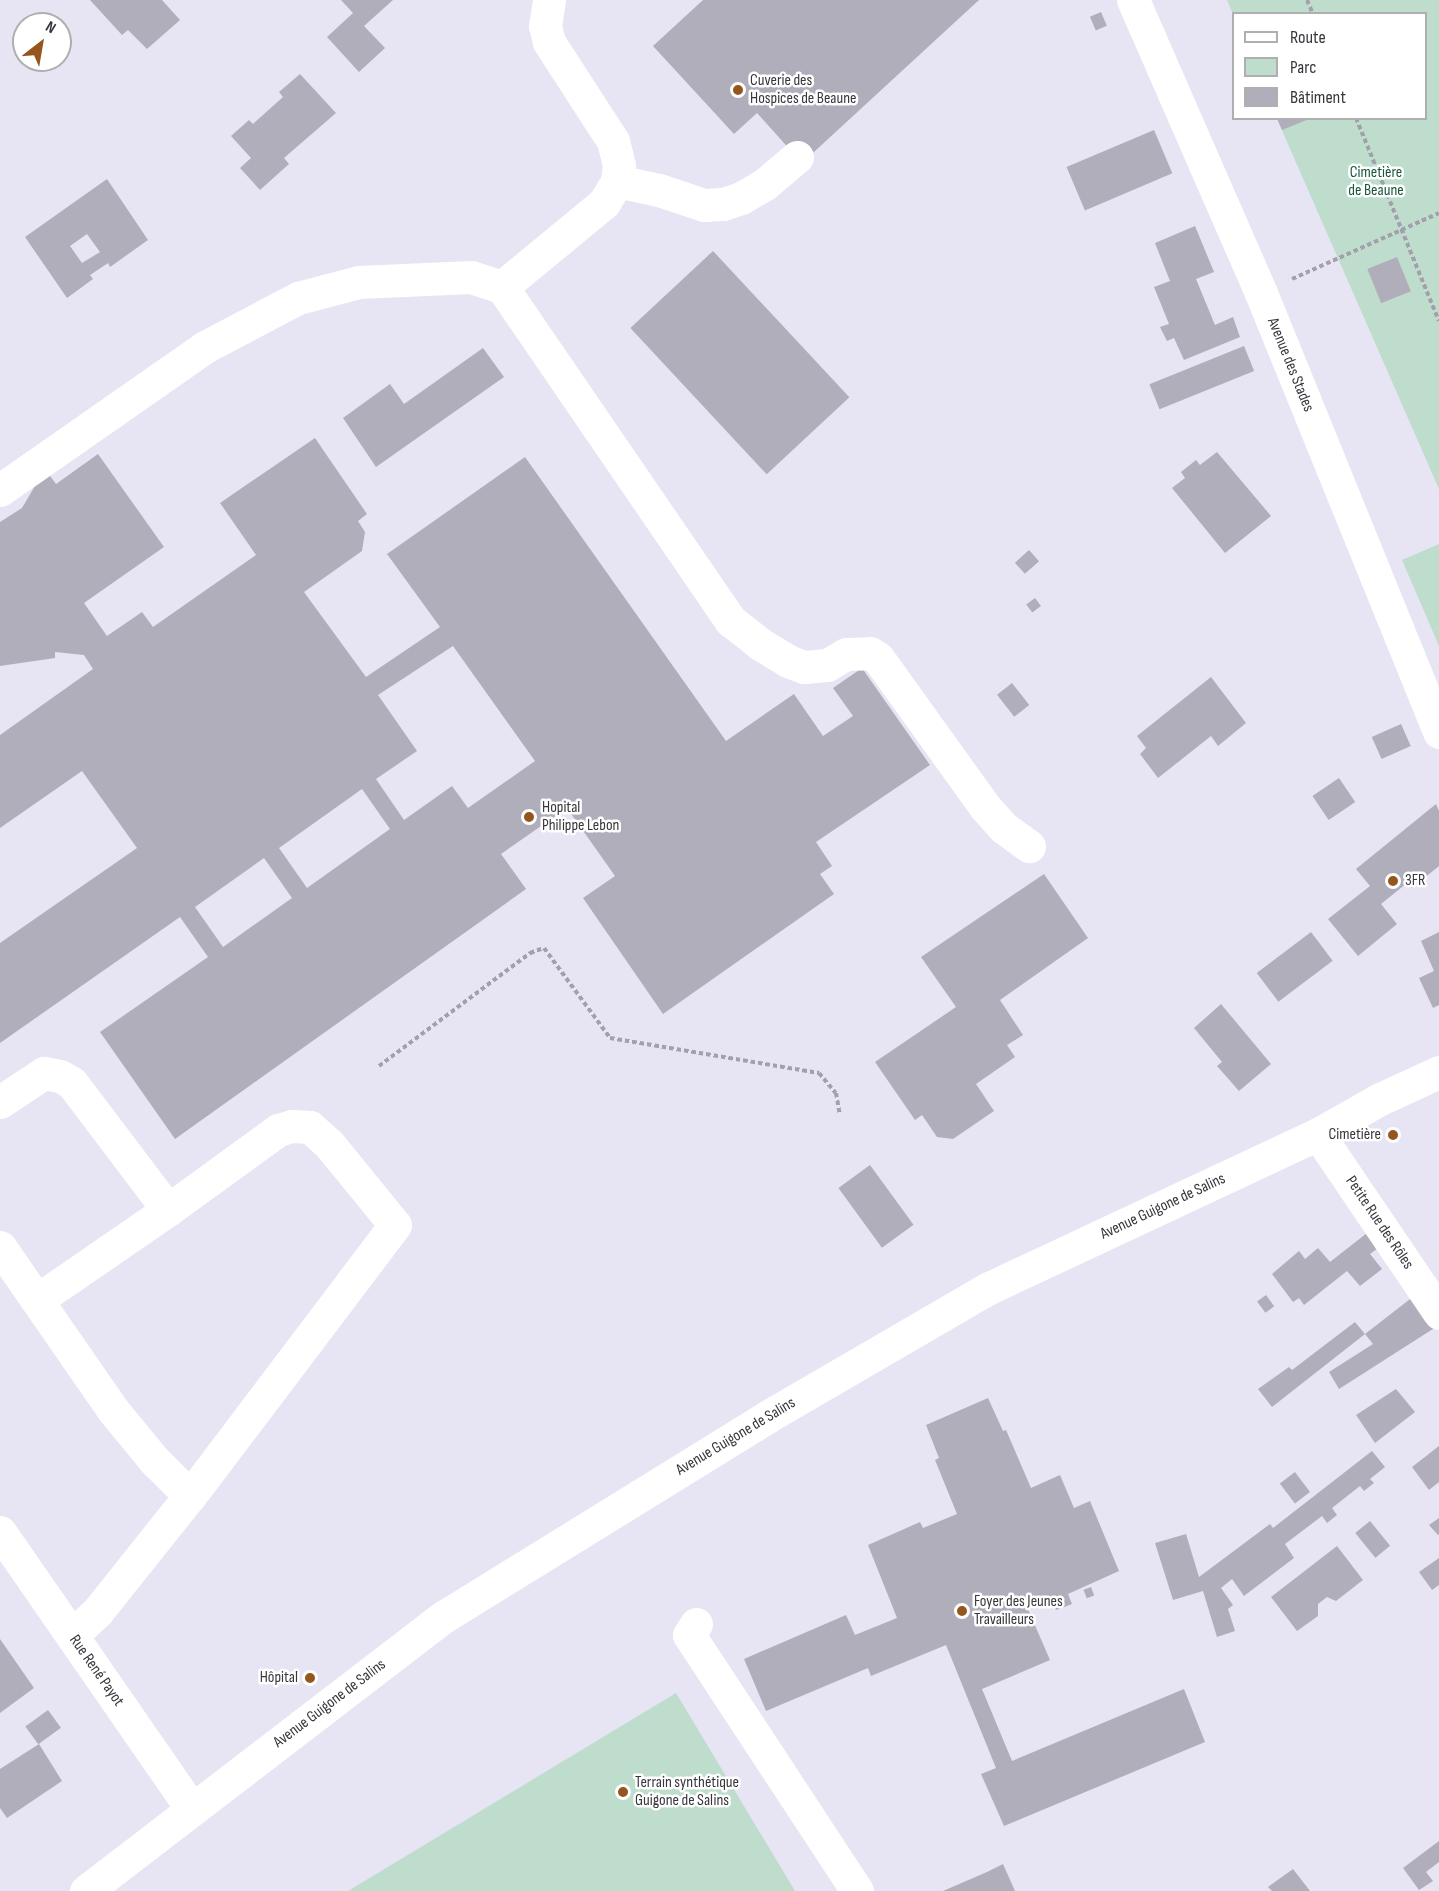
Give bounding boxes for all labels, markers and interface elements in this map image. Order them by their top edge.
north arrow [12,12,72,72]
legend [1232,12,1427,120]
text: N [42,18,59,38]
text: Route [1290,27,1326,48]
text: Parc [1290,57,1316,78]
place label: Cuverie des Hospices de Beaune [750,71,856,109]
marker: Cuverie des Hospices de Beaune [731,83,745,97]
text: Bâtiment [1290,87,1346,108]
park label: Cimetière de Beaune [1348,163,1404,201]
street label: Avenue des Stades [1262,315,1318,415]
place label: Hopital Philippe Lebon [542,798,619,836]
marker: Hopital Philippe Lebon [520,808,538,826]
place label: 3FR [1405,871,1425,891]
marker: 3FR [1386,874,1400,888]
place label: Cimetière [1329,1125,1381,1145]
marker: Cimetière [1386,1128,1400,1142]
street label: Avenue Guigone de Salins [1097,1170,1229,1244]
street label: Petite Rue des Rôles [1341,1173,1417,1273]
street label: Avenue Guigone de Salins [673,1394,799,1480]
place label: Foyer des Jeunes Travailleurs [974,1592,1063,1630]
marker: Foyer des Jeunes Travailleurs [955,1604,969,1618]
street label: Rue René Payot [64,1632,128,1710]
street label: Avenue Guigone de Salins [270,1656,390,1752]
place label: Hôpital [260,1668,298,1688]
marker: Hôpital [303,1671,317,1685]
place label: Terrain synthétique Guigone de Salins [635,1773,739,1811]
marker: Terrain synthétique Guigone de Salins [616,1785,630,1799]

